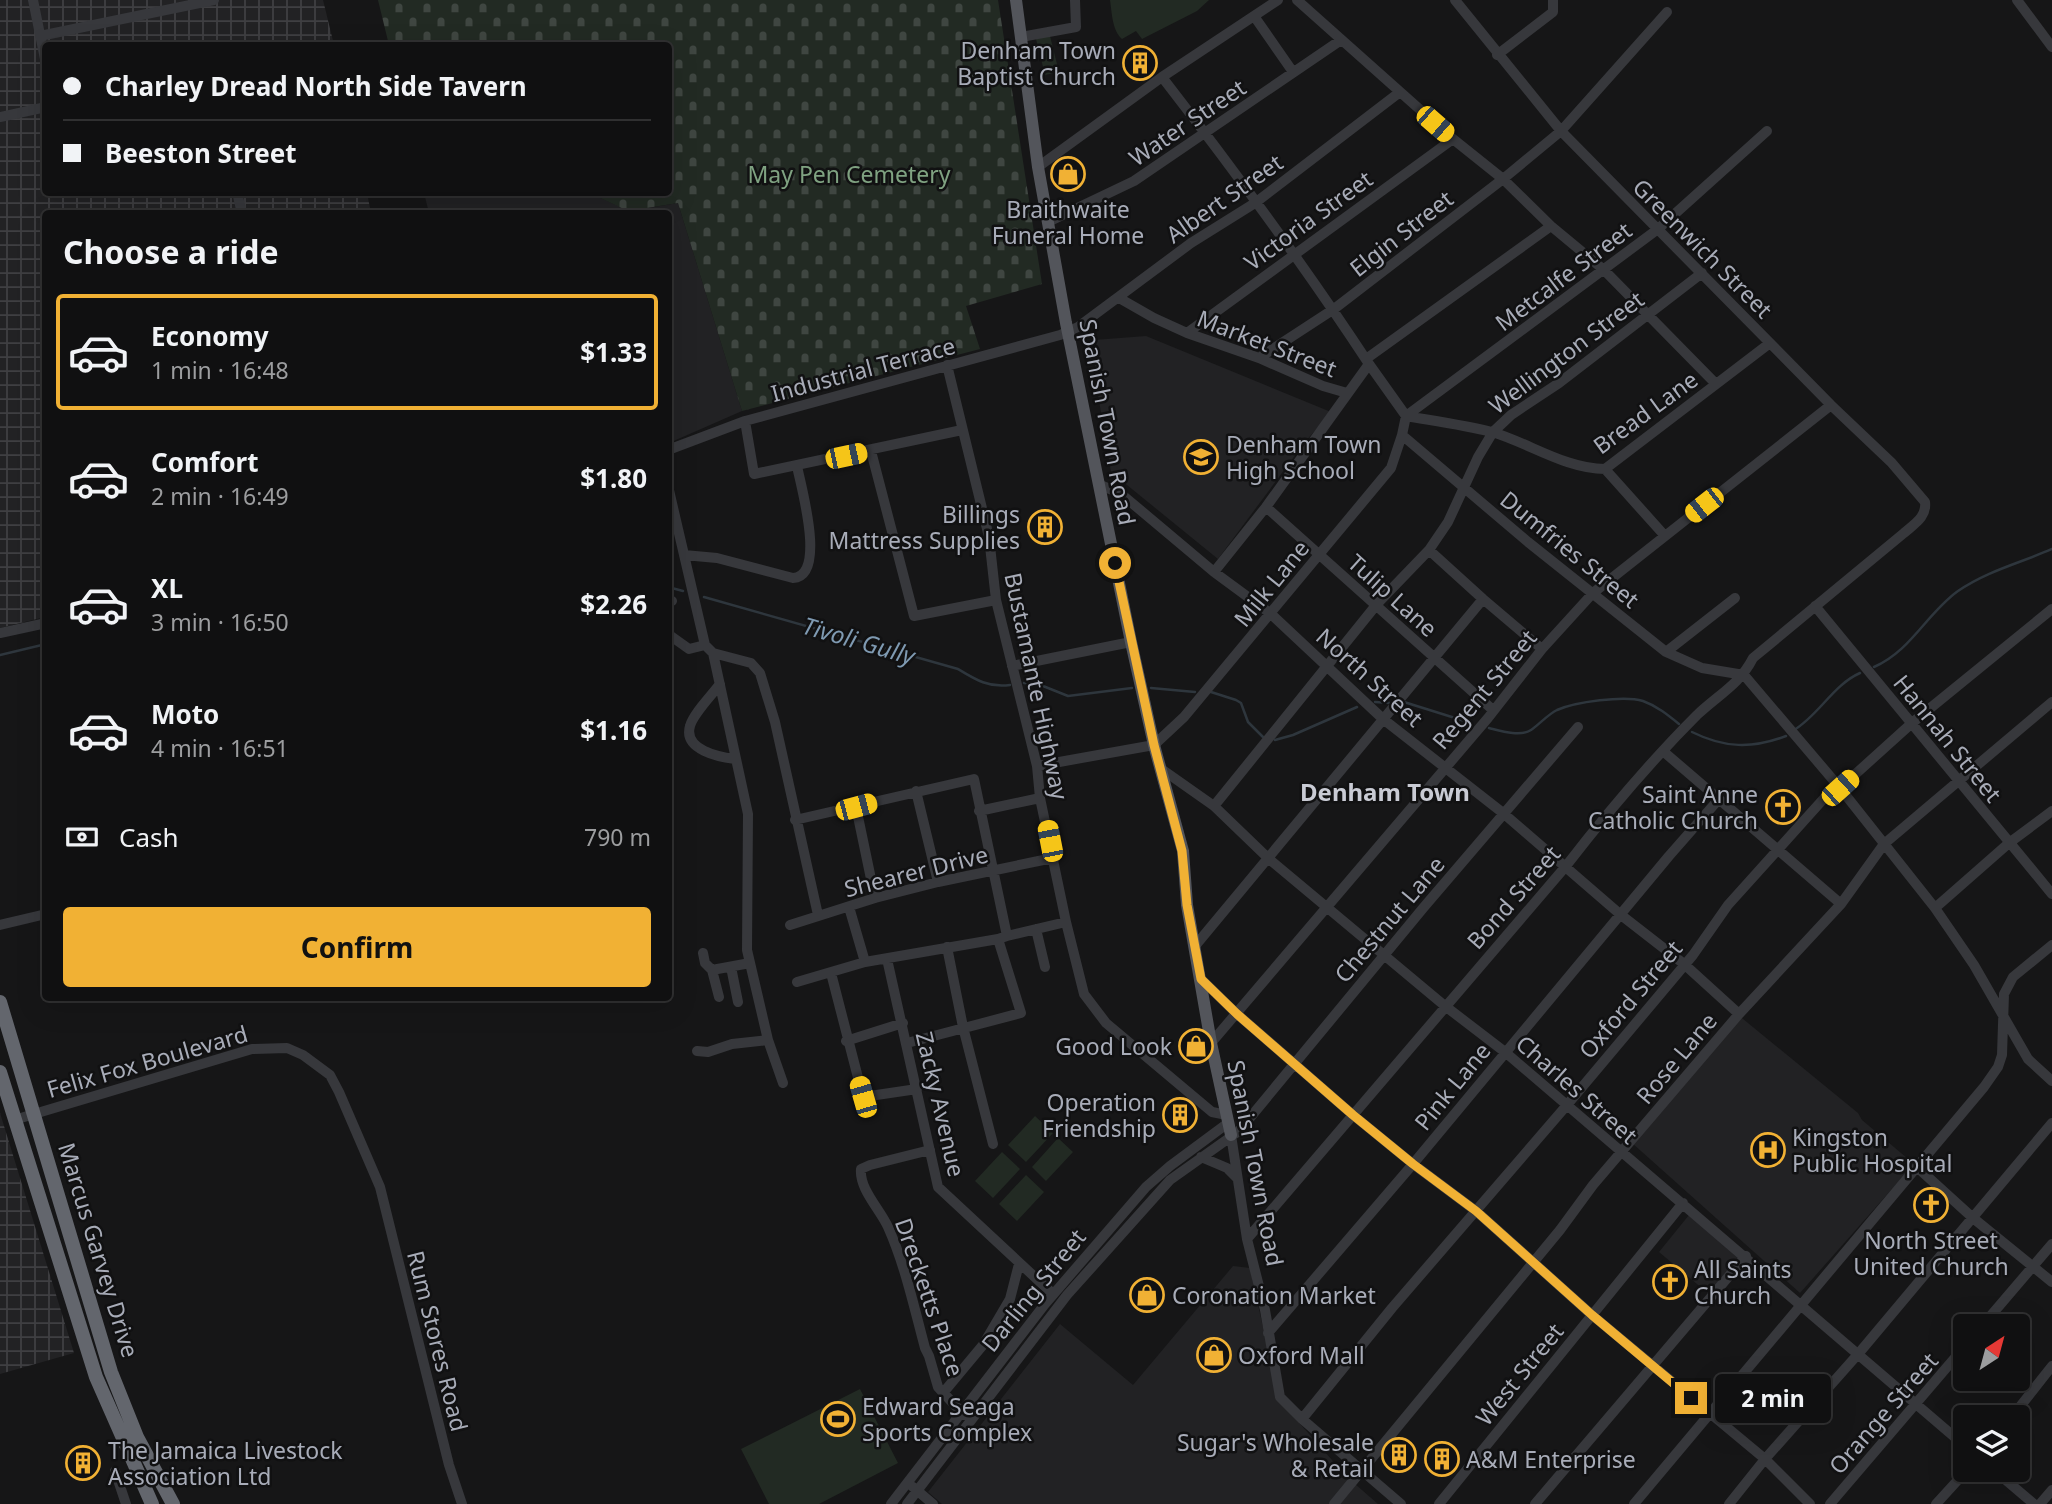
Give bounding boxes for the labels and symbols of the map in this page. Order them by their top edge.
place label: Denham Town Baptist Church [957,34,1116,92]
building icon: Denham Town Baptist Church [1121,44,1159,82]
street label: Water Street [1122,71,1252,173]
car [1413,102,1458,146]
street label: Albert Street [1159,146,1289,250]
shop icon: Braithwaite Funeral Home [1049,155,1087,193]
park label: May Pen Cemetery [747,158,951,190]
street label: Victoria Street [1237,163,1379,277]
street label: Greenwich Street [1626,171,1780,325]
street label: Elgin Street [1343,182,1459,284]
place label: Braithwaite Funeral Home [992,193,1144,251]
street label: Metcalfe Street [1488,214,1638,338]
street label: Wellington Street [1482,283,1650,421]
street label: Market Street [1193,302,1341,384]
street label: Spanish Town Road [1072,316,1144,528]
street label: Industrial Terrace [767,329,959,409]
street label: Bread Lane [1586,363,1704,461]
place label: Denham Town High School [1226,428,1382,486]
school or university icon: Denham Town High School [1182,438,1220,476]
car [824,441,869,471]
street label: Dumfries Street [1494,483,1646,615]
car [1681,484,1728,526]
place label: Billings Mattress Supplies [829,498,1020,556]
building icon: Billings Mattress Supplies [1026,508,1064,546]
street label: Milk Lane [1226,533,1316,633]
street label: Tulip Lane [1341,546,1445,644]
route start [1099,547,1131,579]
street label: Bustamante Highway [997,570,1077,803]
water label: Tivoli Gully [799,608,921,672]
street label: North Street [1310,620,1430,734]
street label: Regent Street [1424,622,1544,756]
street label: Hannah Street [1887,667,2009,809]
car [1818,766,1863,810]
district label: Denham Town [1300,775,1470,808]
place label: Saint Anne Catholic Church [1588,778,1758,836]
church icon: Saint Anne Catholic Church [1764,788,1802,826]
car [833,791,880,823]
car [1036,818,1065,864]
street label: Shearer Drive [841,838,991,904]
street label: Bond Street [1459,838,1567,956]
street label: Chestnut Lane [1327,849,1451,989]
street label: Oxford Street [1571,933,1689,1065]
street label: Rose Lane [1628,1005,1724,1111]
street label: Felix Fox Boulevard [43,1017,251,1105]
shop icon: Good Look [1177,1027,1215,1065]
street label: Charles Street [1509,1027,1645,1151]
street label: Zacky Avenue [909,1028,973,1180]
place label: Good Look [1055,1030,1173,1062]
street label: Pink Lane [1407,1035,1497,1137]
street label: Spanish Town Road [1220,1057,1292,1269]
car [848,1074,879,1120]
place label: Operation Friendship [1042,1086,1156,1144]
building icon: Operation Friendship [1161,1096,1199,1134]
place label: Kingston Public Hospital [1792,1121,1952,1179]
hospital icon: Kingston Public Hospital [1749,1131,1787,1169]
street label: Marcus Garvey Drive [51,1139,147,1361]
church icon: North Street United Church [1912,1186,1950,1224]
street label: Drecketts Place [888,1214,972,1380]
street label: Darling Street [973,1222,1093,1358]
place label: North Street United Church [1853,1224,2009,1282]
street label: Rum Stores Road [400,1247,476,1435]
place label: All Saints Church [1694,1253,1792,1311]
church icon: All Saints Church [1651,1263,1689,1301]
shop icon: Coronation Market [1128,1276,1166,1314]
place label: Coronation Market [1172,1279,1376,1311]
north arrow [1953,1314,2030,1391]
street label: West Street [1468,1316,1570,1432]
shop icon: Oxford Mall [1195,1336,1233,1374]
place label: Oxford Mall [1238,1339,1365,1371]
street label: Orange Street [1821,1345,1945,1481]
callout: 2 min [1716,1374,1831,1422]
route end [1675,1382,1707,1414]
place label: Edward Seaga Sports Complex [862,1390,1032,1448]
sports icon: Edward Seaga Sports Complex [819,1400,857,1438]
place label: Sugar's Wholesale & Retail [1177,1426,1374,1484]
place label: The Jamaica Livestock Association Ltd [108,1434,343,1492]
building icon: Sugar's Wholesale & Retail [1380,1436,1418,1474]
building icon: A&M Enterprise [1423,1440,1461,1478]
place label: A&M Enterprise [1466,1443,1636,1475]
building icon: The Jamaica Livestock Association Ltd [64,1444,102,1482]

